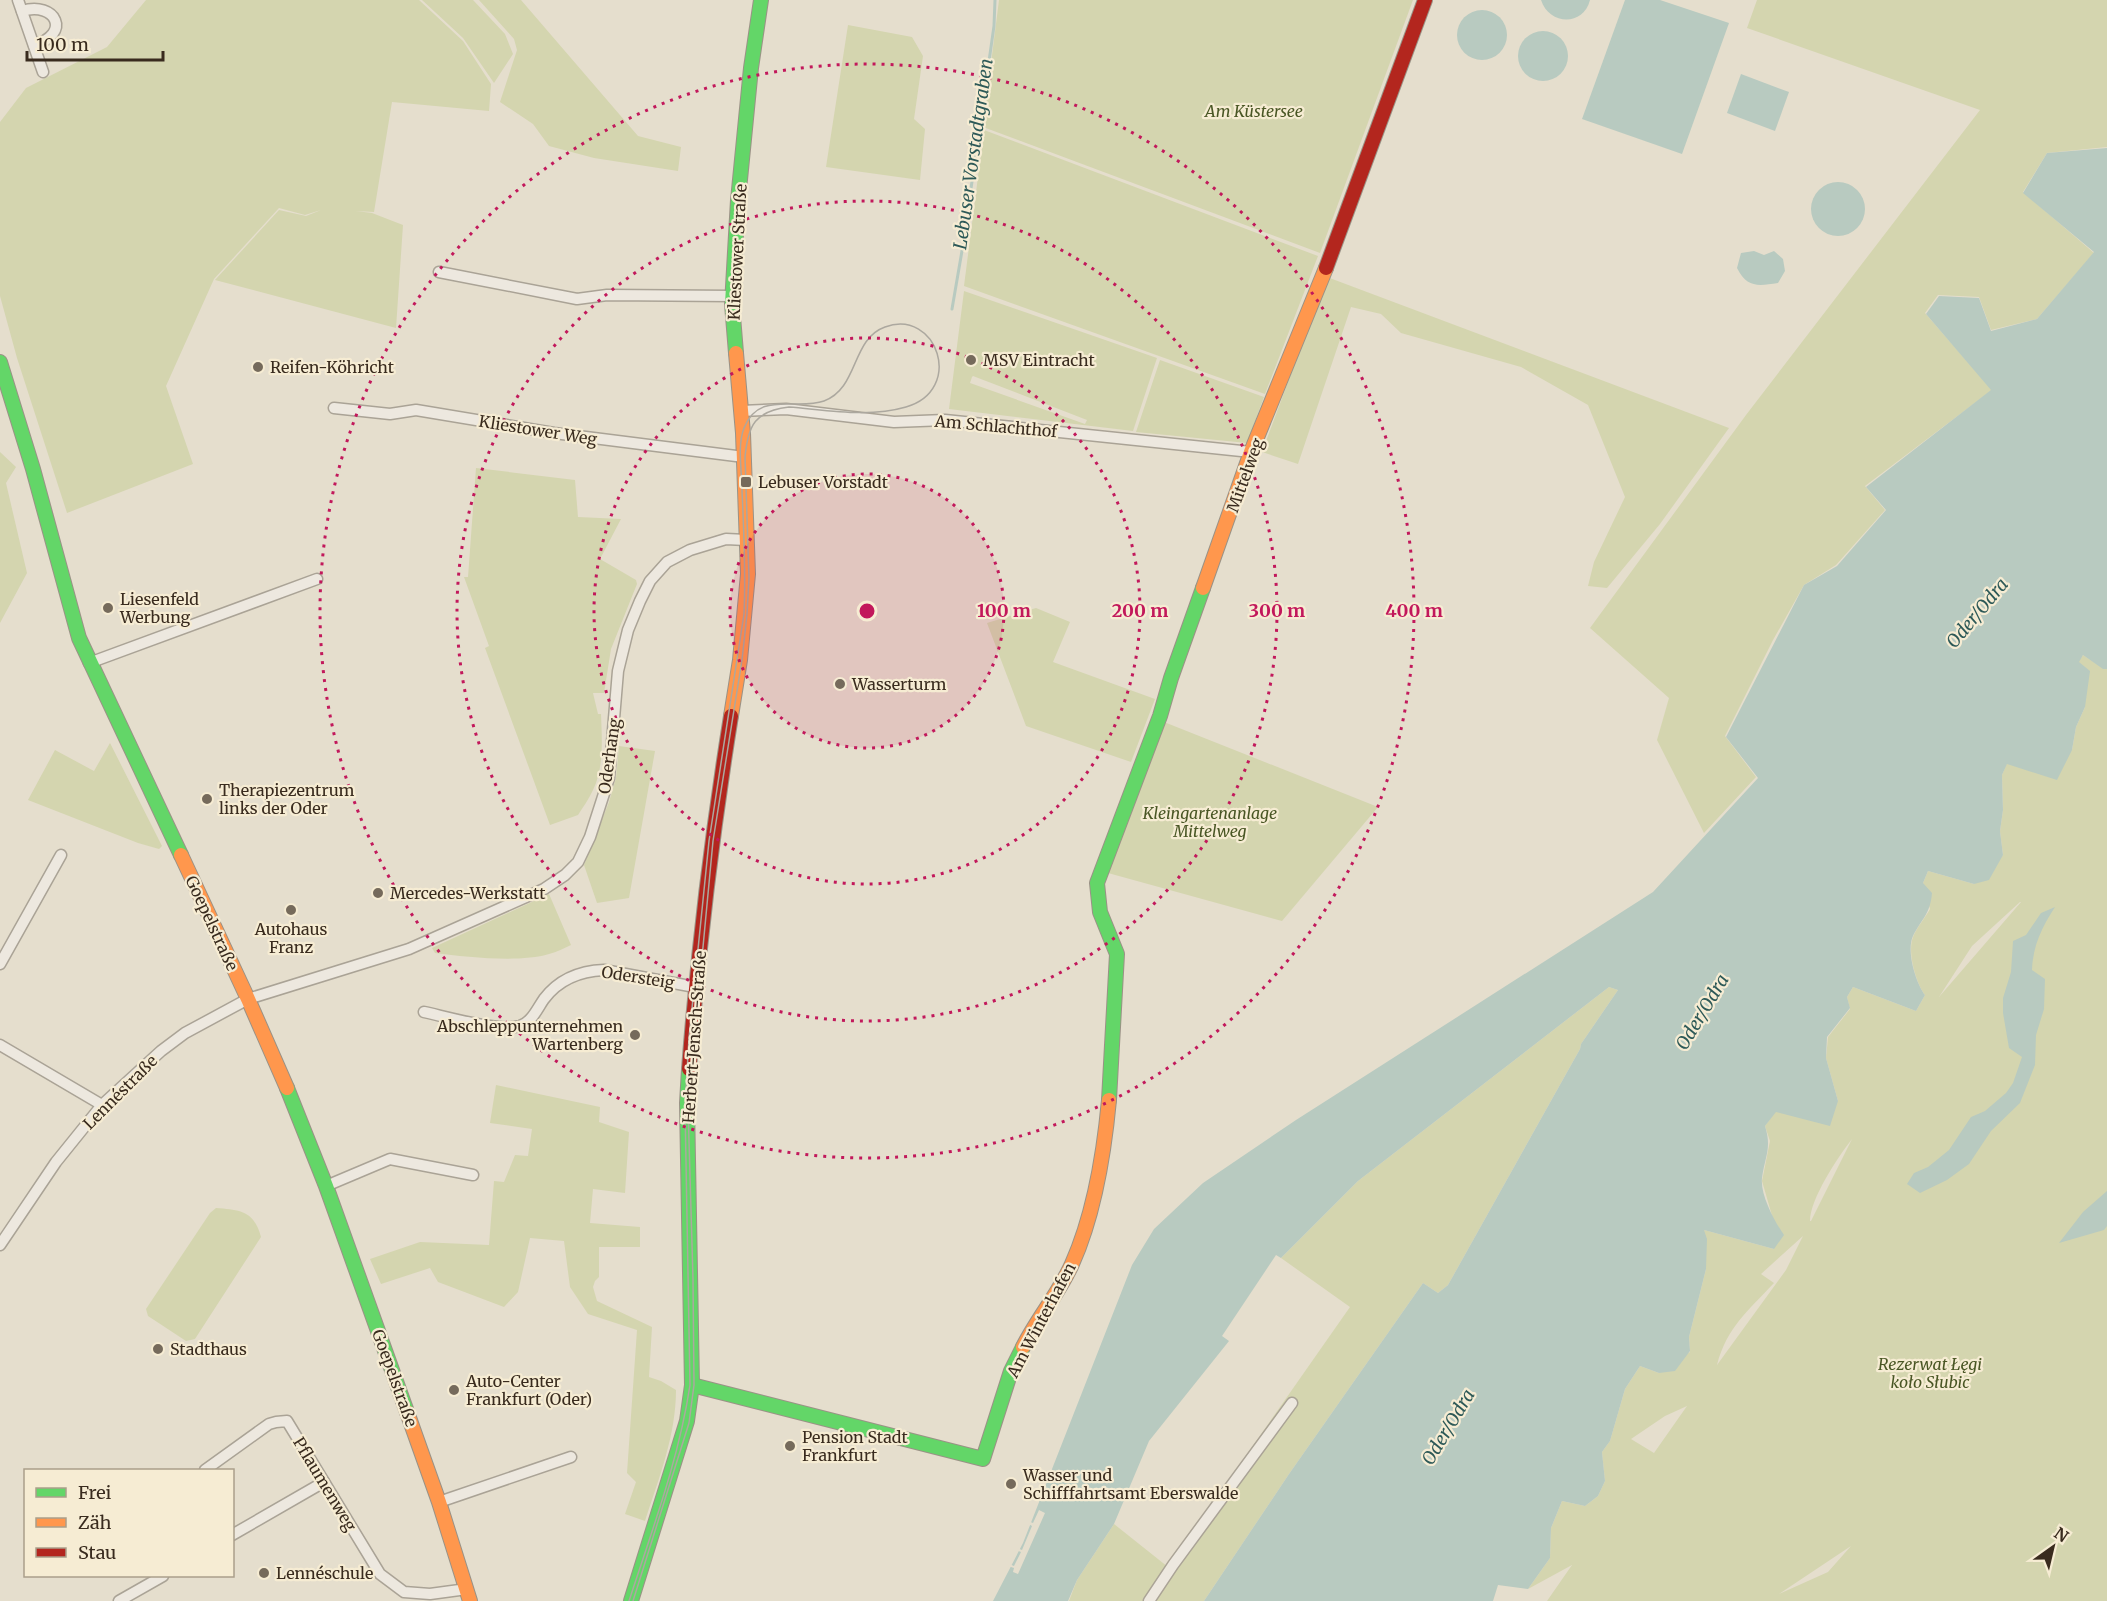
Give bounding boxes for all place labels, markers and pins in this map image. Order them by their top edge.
place label: MSV Eintracht [983,350,1095,370]
marker: MSV Eintracht [964,353,978,367]
place label: Reifen-Köhricht [270,357,395,377]
marker: Reifen-Köhricht [251,360,265,374]
place label: Lebuser Vorstadt [758,472,889,492]
marker: Lebuser Vorstadt [739,475,753,489]
place label: Liesenfeld Werbung [119,589,199,627]
marker: Liesenfeld Werbung [101,601,115,615]
centre of rings [857,601,877,621]
place label: Wasserturm [851,674,947,694]
marker: Wasserturm [833,677,847,691]
place label: Therapiezentrum links der Oder [219,780,355,818]
marker: Therapiezentrum links der Oder [200,792,214,806]
place label: Mercedes-Werkstatt [390,883,546,903]
marker: Mercedes-Werkstatt [371,886,385,900]
marker: Autohaus Franz [284,903,298,917]
place label: Autohaus Franz [254,919,327,957]
place label: Abschleppunternehmen Wartenberg [436,1016,623,1054]
marker: Abschleppunternehmen Wartenberg [628,1028,642,1042]
place label: Stadthaus [170,1339,247,1359]
marker: Stadthaus [151,1342,165,1356]
place label: Auto-Center Frankfurt (Oder) [465,1371,592,1409]
marker: Auto-Center Frankfurt (Oder) [447,1383,461,1397]
place label: Pension Stadt Frankfurt [802,1427,909,1465]
marker: Pension Stadt Frankfurt [783,1439,797,1453]
place label: Wasser und Schifffahrtsamt Eberswalde [1022,1465,1238,1503]
marker: Wasser und Schifffahrtsamt Eberswalde [1004,1477,1018,1491]
place label: Lennéschule [276,1563,373,1583]
marker: Lennéschule [257,1566,271,1580]

